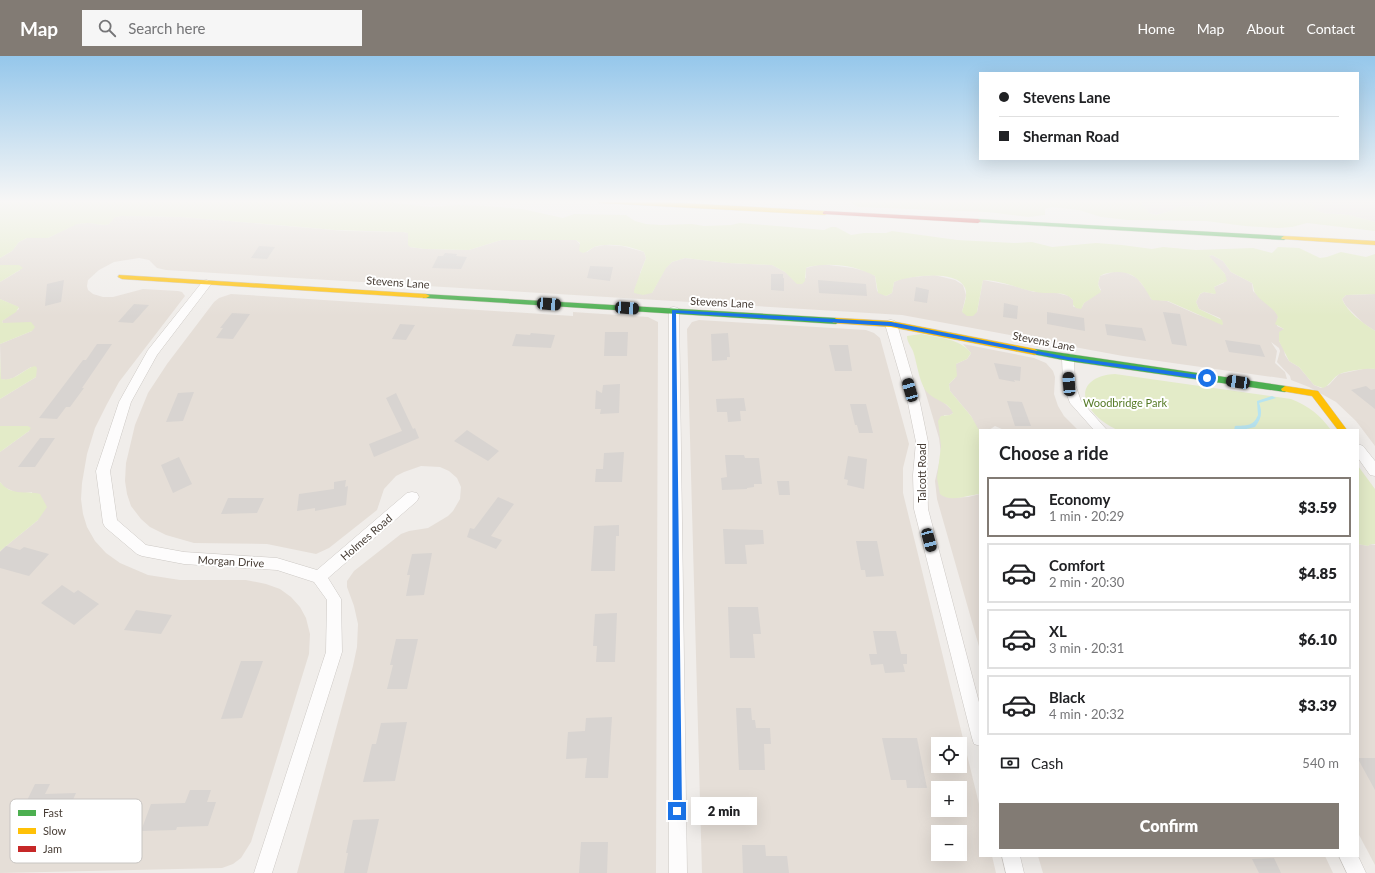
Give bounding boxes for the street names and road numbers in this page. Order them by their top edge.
street label: Stevens Lane [366,273,430,291]
street label: Stevens Lane [690,294,754,310]
street label: Stevens Lane [1012,329,1077,353]
street label: Talcott Road [915,443,928,503]
street label: Holmes Road [338,511,394,563]
street label: Morgan Drive [197,553,265,569]

